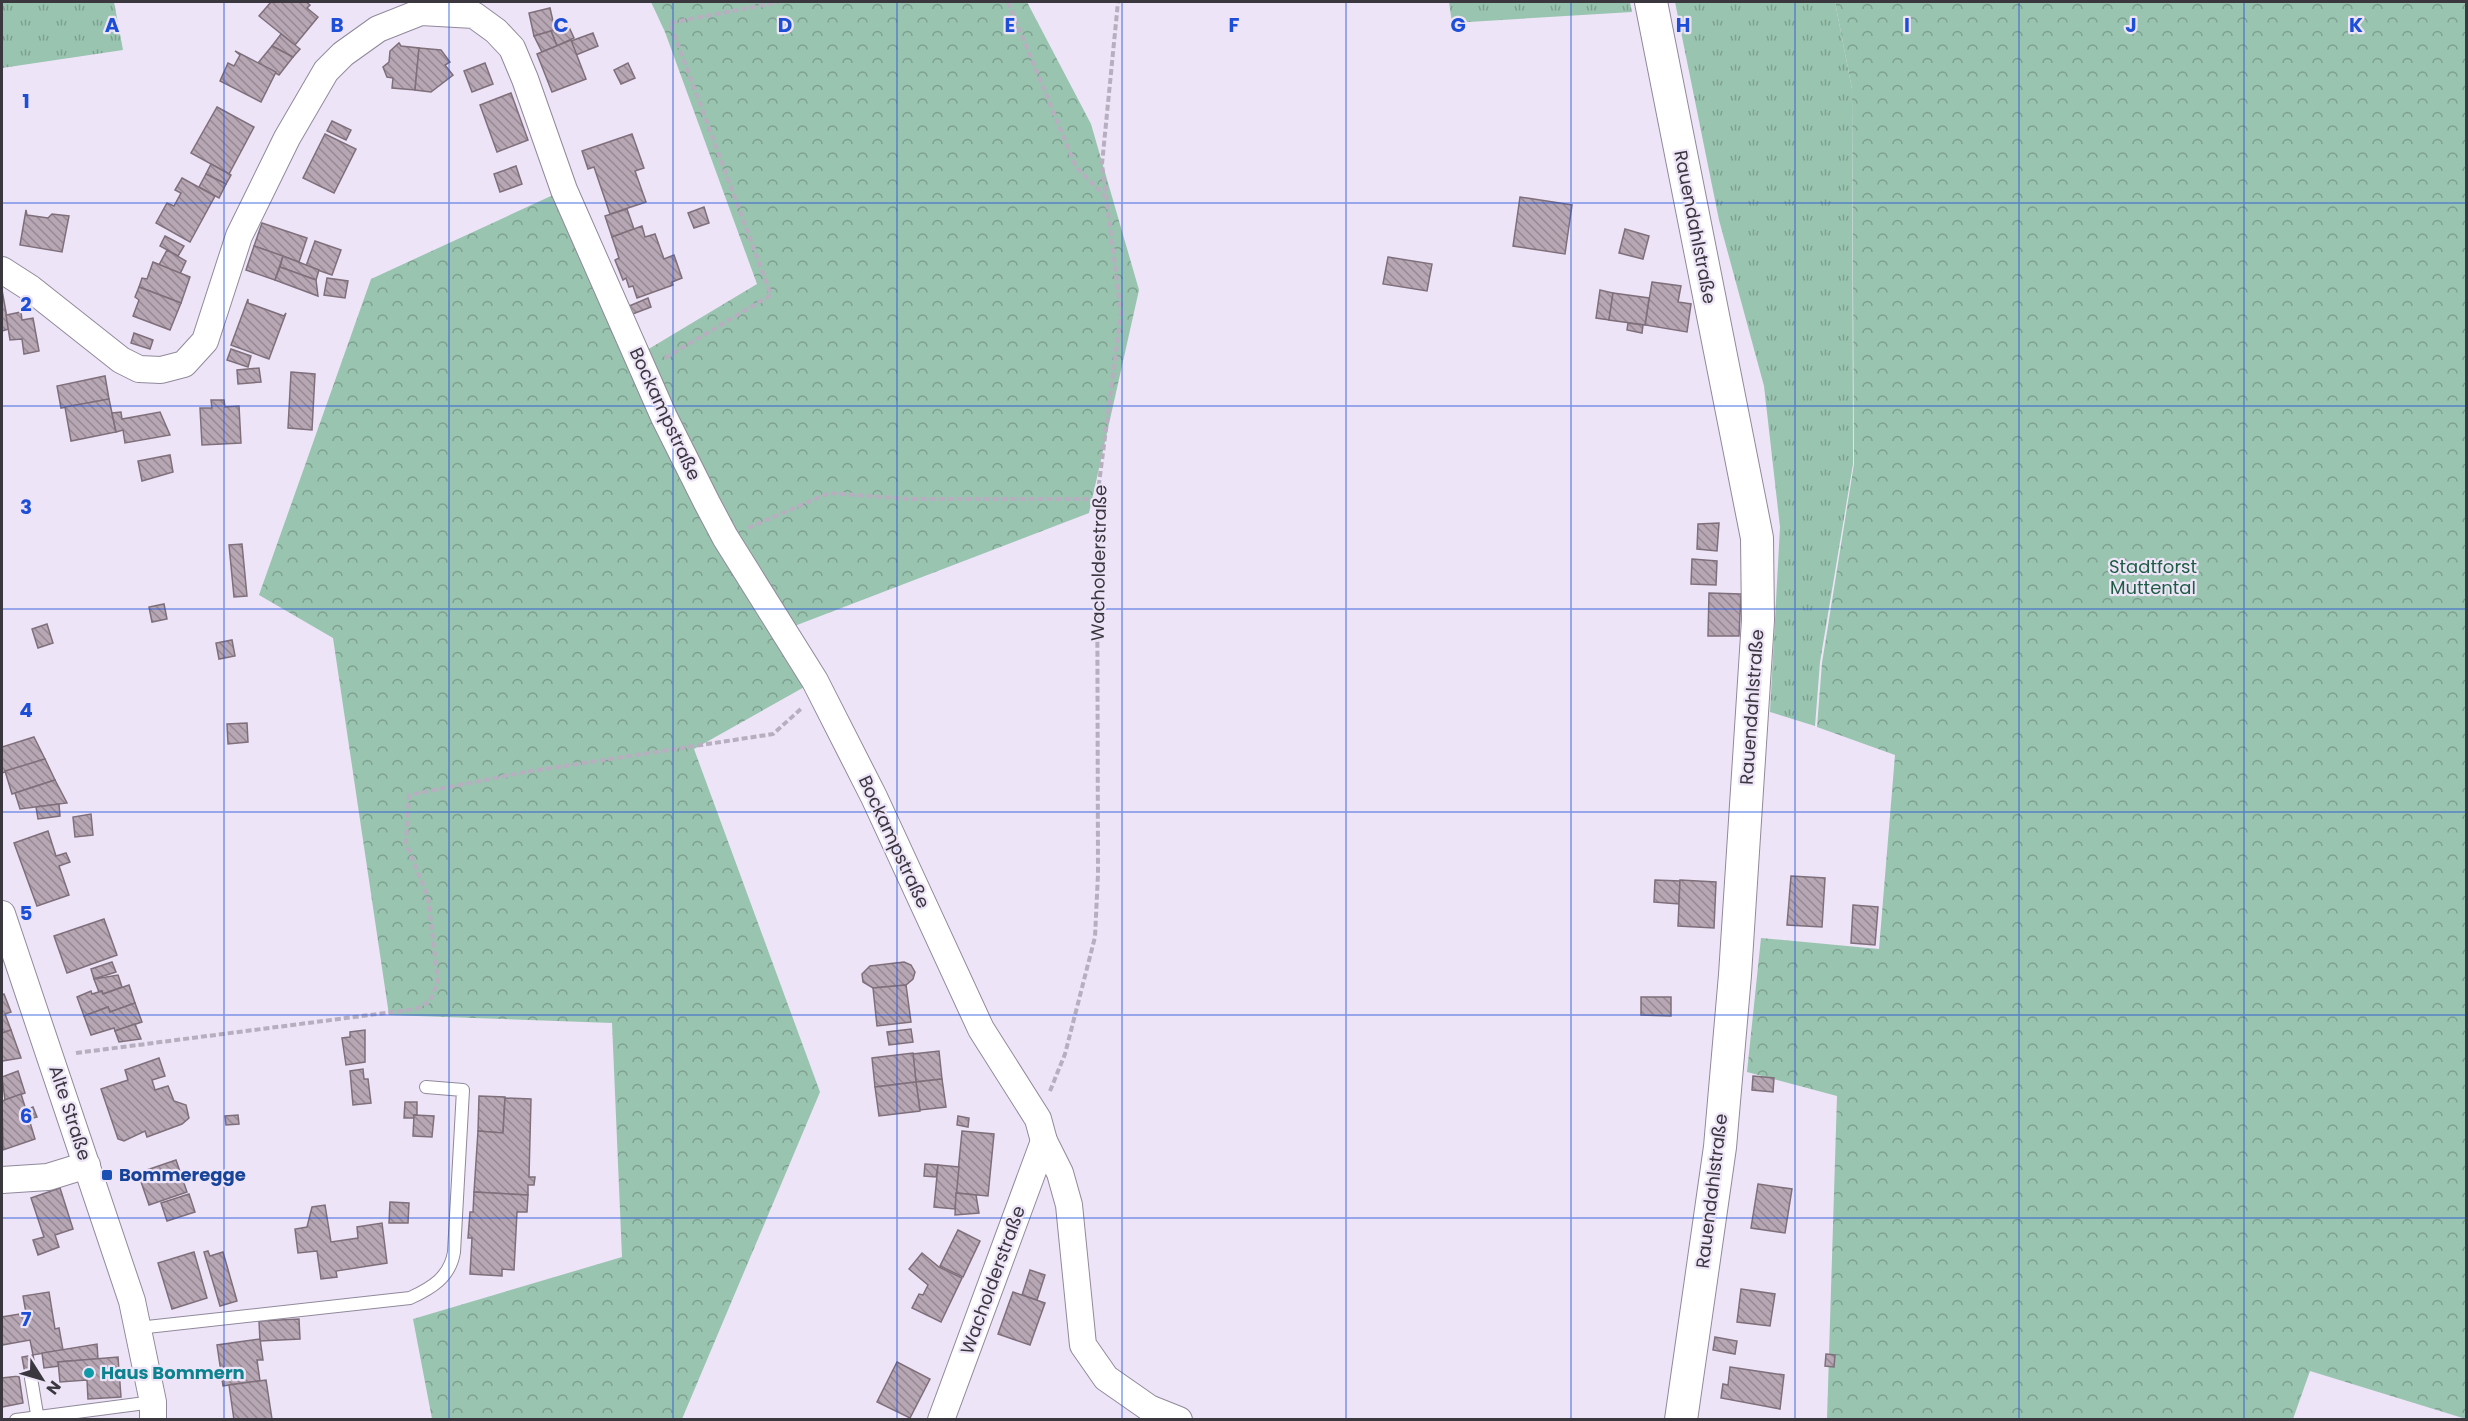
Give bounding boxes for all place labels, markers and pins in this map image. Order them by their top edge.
place label: Bommeregge [119,1162,246,1187]
marker: Bommeregge [100,1168,114,1182]
place label: Haus Bommern [101,1360,245,1385]
marker: Haus Bommern [82,1366,96,1380]

